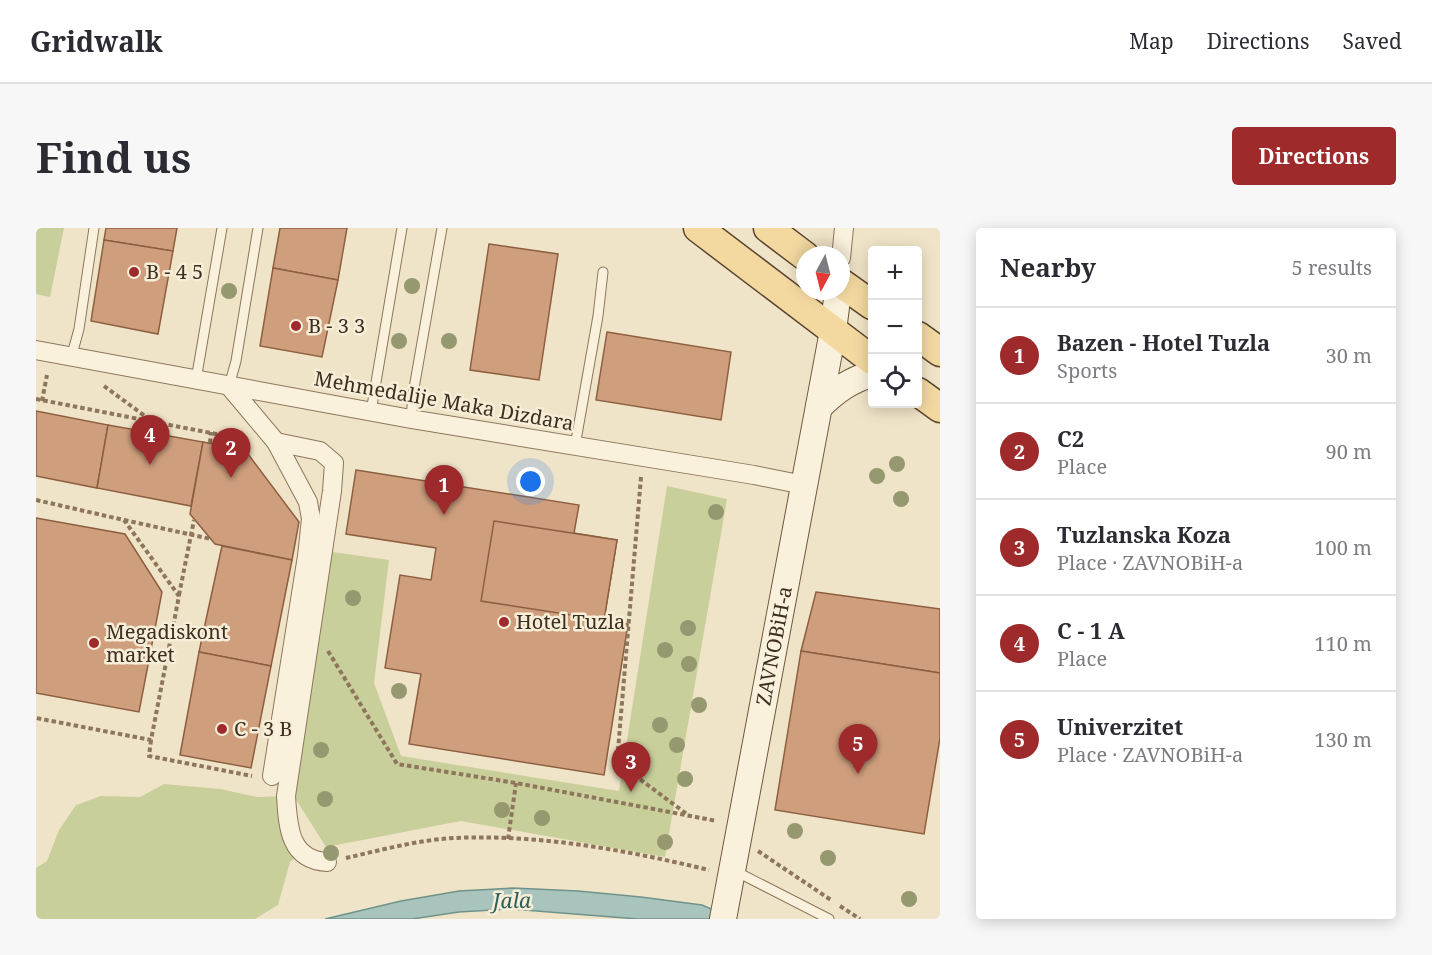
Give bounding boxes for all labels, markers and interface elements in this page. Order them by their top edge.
text: Gridwalk [30,22,163,60]
text: Map [1129,27,1174,55]
text: Directions [1207,27,1309,55]
text: Saved [1342,27,1402,55]
button: Directions [1232,127,1396,185]
text: Find us [36,128,191,185]
north arrow [796,246,850,300]
map controls [868,246,922,408]
button: + [868,246,922,300]
text: Nearby [1000,249,1096,285]
text: 5 results [1292,254,1372,281]
place label: B - 4 5 [146,258,203,285]
marker: B - 4 5 [127,265,141,279]
button: − [868,300,922,354]
place label: B - 3 3 [308,312,365,339]
marker: B - 3 3 [289,319,303,333]
text: Bazen - Hotel Tuzla [1057,327,1270,357]
text: 1 [1014,342,1025,369]
text: 30 m [1326,342,1372,369]
button: locate [868,354,922,408]
text: Sports [1057,357,1117,384]
street label: Mehmedalije Maka Dizdara [312,364,576,437]
pin: 4 [130,416,170,465]
text: C2 [1057,423,1084,453]
pin: 2 [212,428,250,478]
text: 2 [1014,438,1025,465]
text: 90 m [1326,438,1372,465]
text: Place [1057,453,1107,480]
pin: 1 [424,466,464,515]
your location [516,467,545,496]
text: Tuzlanska Koza [1057,519,1231,549]
text: 3 [1014,534,1025,561]
text: 100 m [1314,534,1372,561]
text: Place · ZAVNOBiH-a [1057,549,1243,576]
street label: ZAVNOBiH-a [749,584,798,707]
place label: Hotel Tuzla [516,608,625,635]
marker: Hotel Tuzla [497,615,511,629]
text: C - 1 A [1057,615,1125,645]
place label: Megadiskont market [106,618,228,668]
text: 4 [1014,630,1025,657]
text: 110 m [1314,630,1372,657]
marker: Megadiskont market [87,636,101,650]
text: Place [1057,645,1107,672]
text: Univerzitet [1057,711,1183,741]
place label: C - 3 B [234,715,292,742]
marker: C - 3 B [215,722,229,736]
pin: 5 [838,724,878,774]
text: 5 [1014,726,1025,753]
text: 130 m [1314,726,1372,753]
text: Place · ZAVNOBiH-a [1057,741,1243,768]
pin: 3 [612,742,650,792]
water label: Jala [489,886,532,914]

